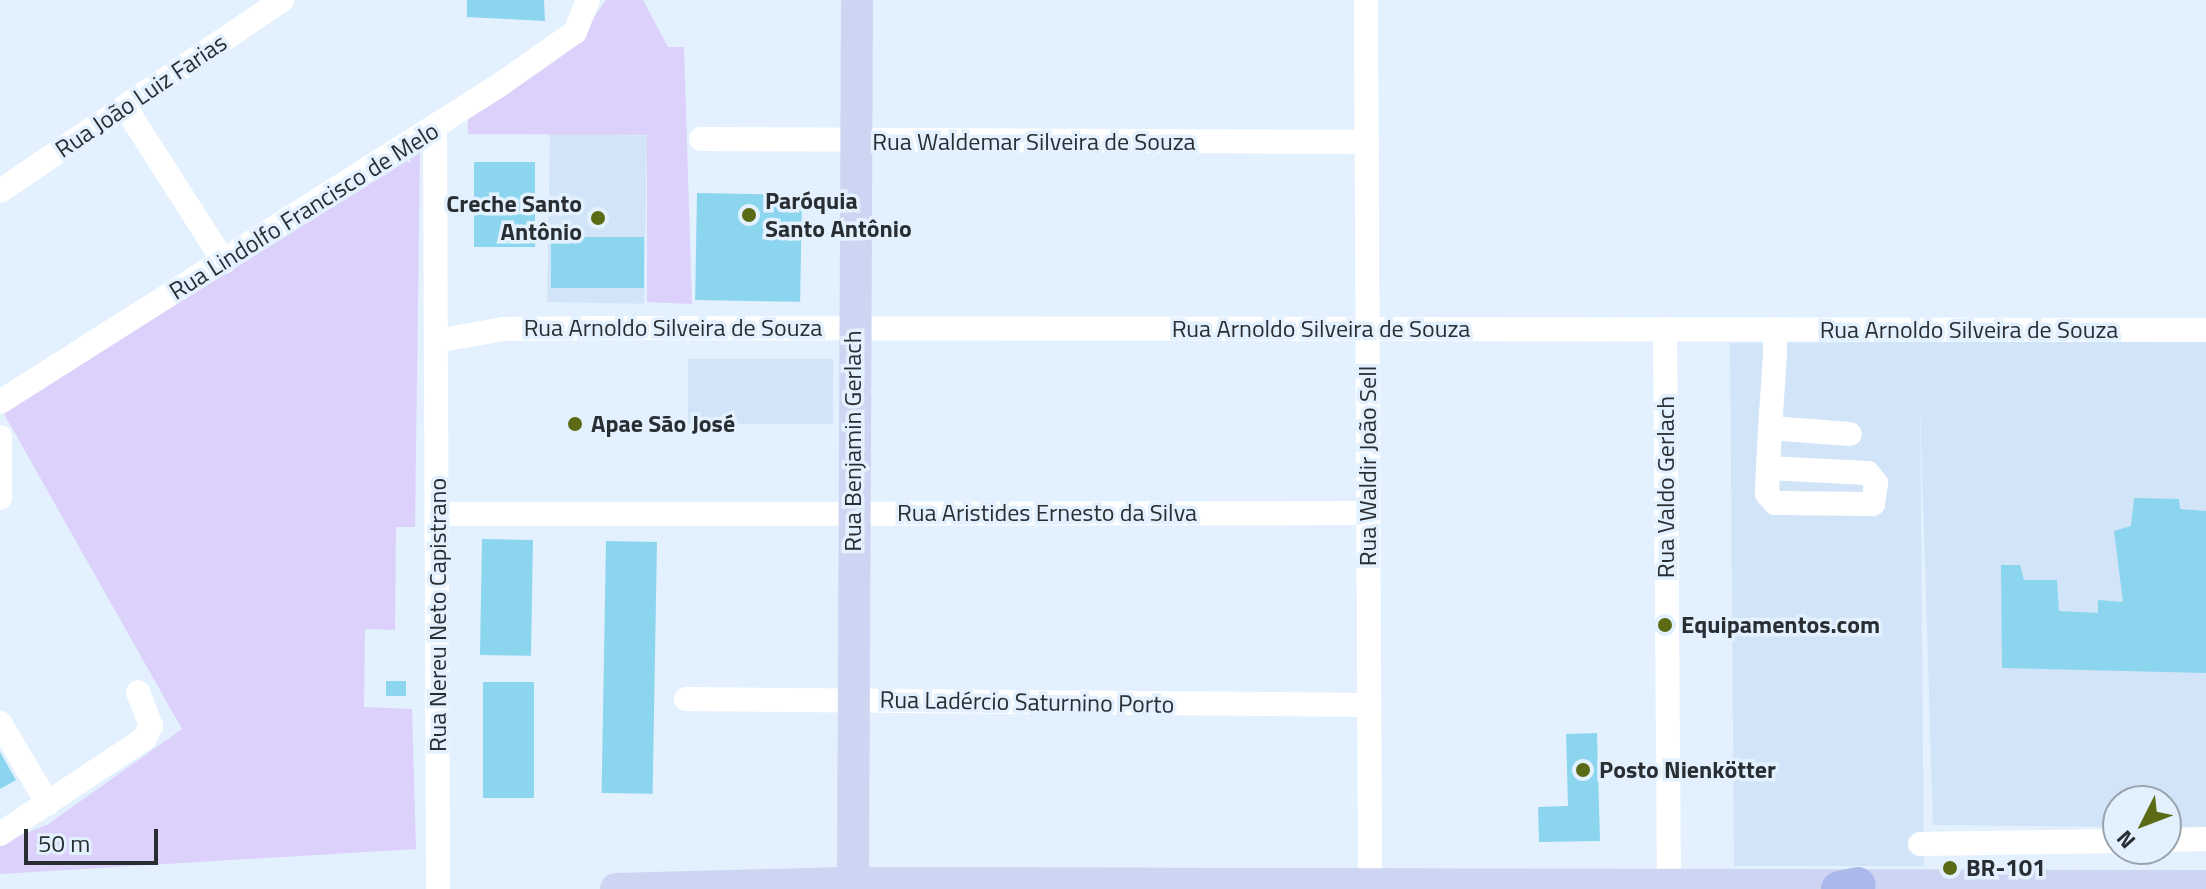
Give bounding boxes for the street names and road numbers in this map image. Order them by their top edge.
street label: Rua João Luiz Farias [50,28,232,164]
street label: Rua Lindolfo Francisco de Melo [164,116,444,306]
street label: Rua Waldemar Silveira de Souza [872,128,1196,156]
street label: Rua Arnoldo Silveira de Souza [524,314,822,342]
street label: Rua Arnoldo Silveira de Souza [1172,315,1470,343]
street label: Rua Arnoldo Silveira de Souza [1820,316,2118,344]
street label: Rua Benjamin Gerlach [839,330,867,552]
street label: Rua Waldir João Sell [1354,366,1382,566]
street label: Rua Valdo Gerlach [1652,396,1680,578]
street label: Rua Nereu Neto Capistrano [424,478,452,752]
street label: Rua Aristides Ernesto da Silva [897,499,1197,527]
street label: Rua Ladércio Saturnino Porto [880,685,1174,719]

